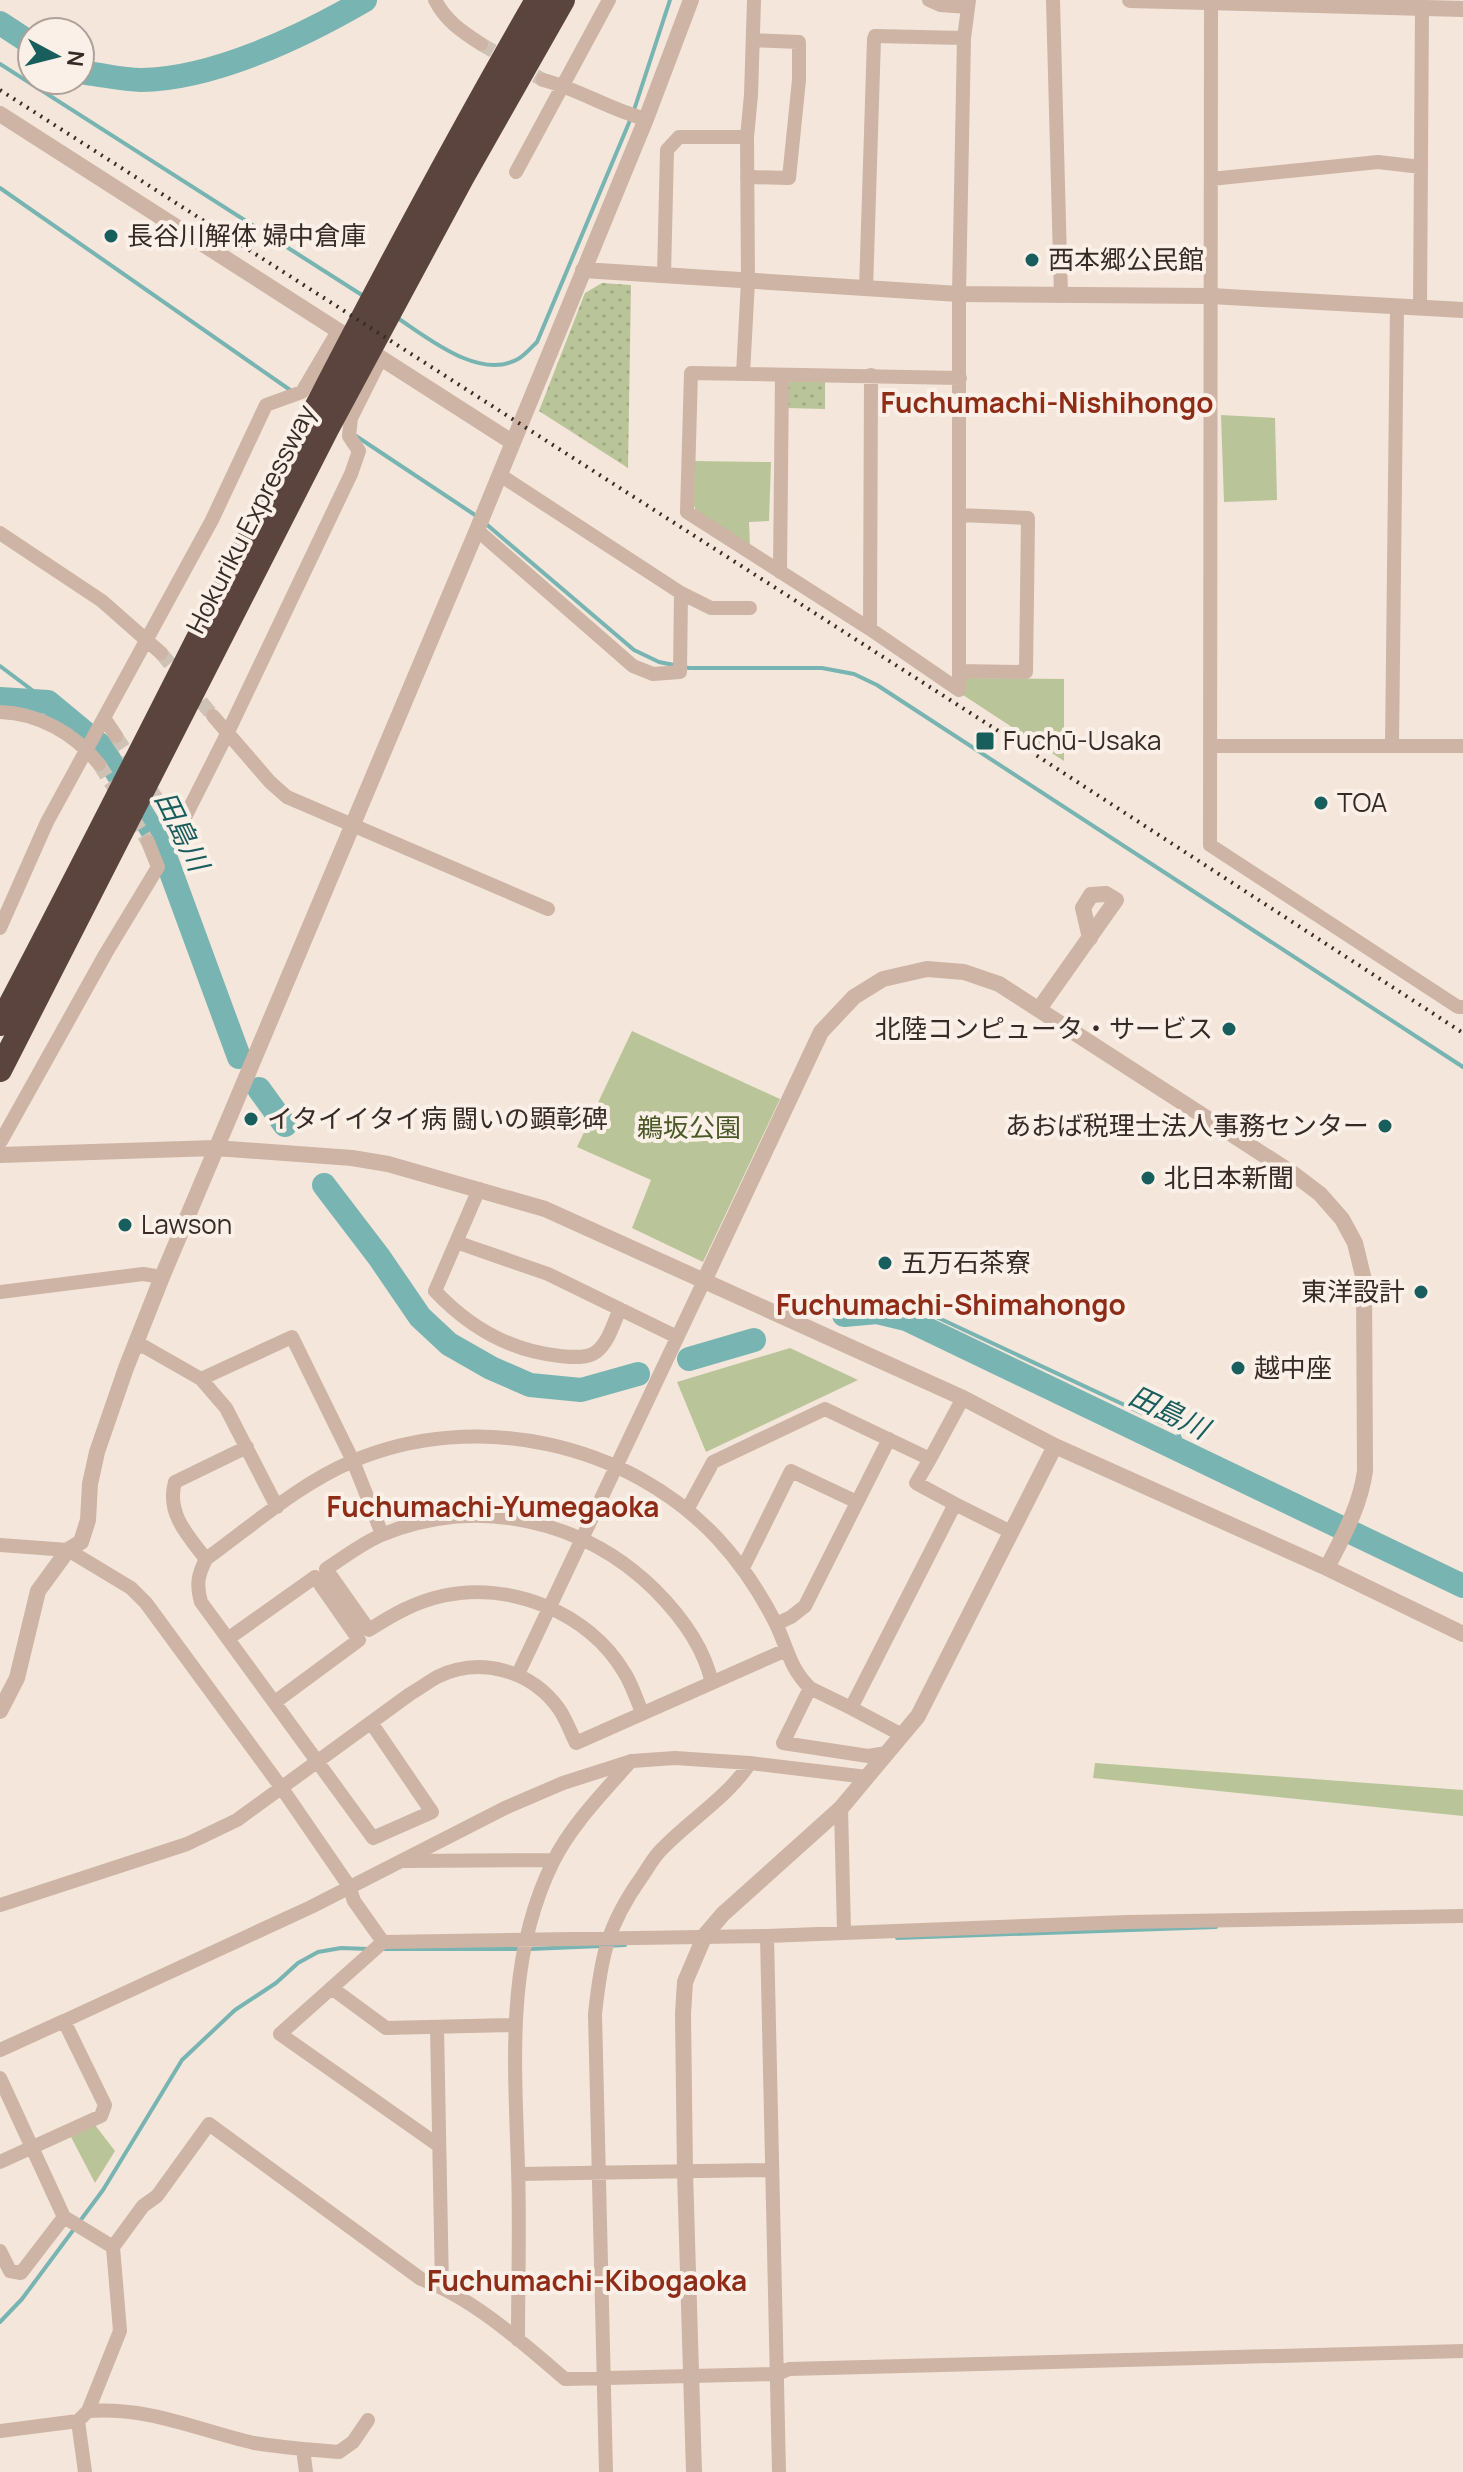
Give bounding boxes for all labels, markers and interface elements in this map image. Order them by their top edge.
north arrow [16,16,96,96]
text: N [60,49,92,68]
place label: 長谷川解体 婦中倉庫 [127,217,366,253]
marker: 長谷川解体 婦中倉庫 [102,227,120,245]
place label: 西本郷公民館 [1048,241,1204,277]
marker: 西本郷公民館 [1023,251,1041,269]
district label: Fuchumachi-Nishihongo [880,383,1214,421]
street label: Hokuriku Expressway [177,398,323,639]
place label: Fuchū-Usaka [1003,722,1161,758]
marker: Fuchū-Usaka [974,730,996,752]
water label: 田島川 [147,784,220,879]
place label: TOA [1337,784,1387,820]
marker: TOA [1312,794,1330,812]
place label: 北陸コンピュータ・サービス [875,1010,1213,1046]
marker: 北陸コンピュータ・サービス [1220,1020,1238,1038]
place label: イタイイタイ病 闘いの顕彰碑 [267,1100,608,1136]
place label: あおば税理士法人事務センター [1005,1107,1369,1143]
park label: 鵜坂公園 [637,1109,741,1145]
marker: イタイイタイ病 闘いの顕彰碑 [242,1110,260,1128]
marker: あおば税理士法人事務センター [1376,1117,1394,1135]
place label: 北日本新聞 [1164,1159,1294,1195]
marker: 北日本新聞 [1139,1169,1157,1187]
place label: Lawson [141,1206,232,1242]
marker: Lawson [116,1216,134,1234]
place label: 五万石茶寮 [901,1244,1031,1280]
marker: 五万石茶寮 [876,1254,894,1272]
place label: 東洋設計 [1301,1273,1405,1309]
marker: 東洋設計 [1412,1283,1430,1301]
district label: Fuchumachi-Shimahongo [776,1285,1126,1323]
place label: 越中座 [1254,1349,1332,1385]
marker: 越中座 [1229,1359,1247,1377]
water label: 田島川 [1123,1376,1218,1448]
district label: Fuchumachi-Yumegaoka [327,1487,659,1525]
district label: Fuchumachi-Kibogaoka [427,2261,747,2299]

